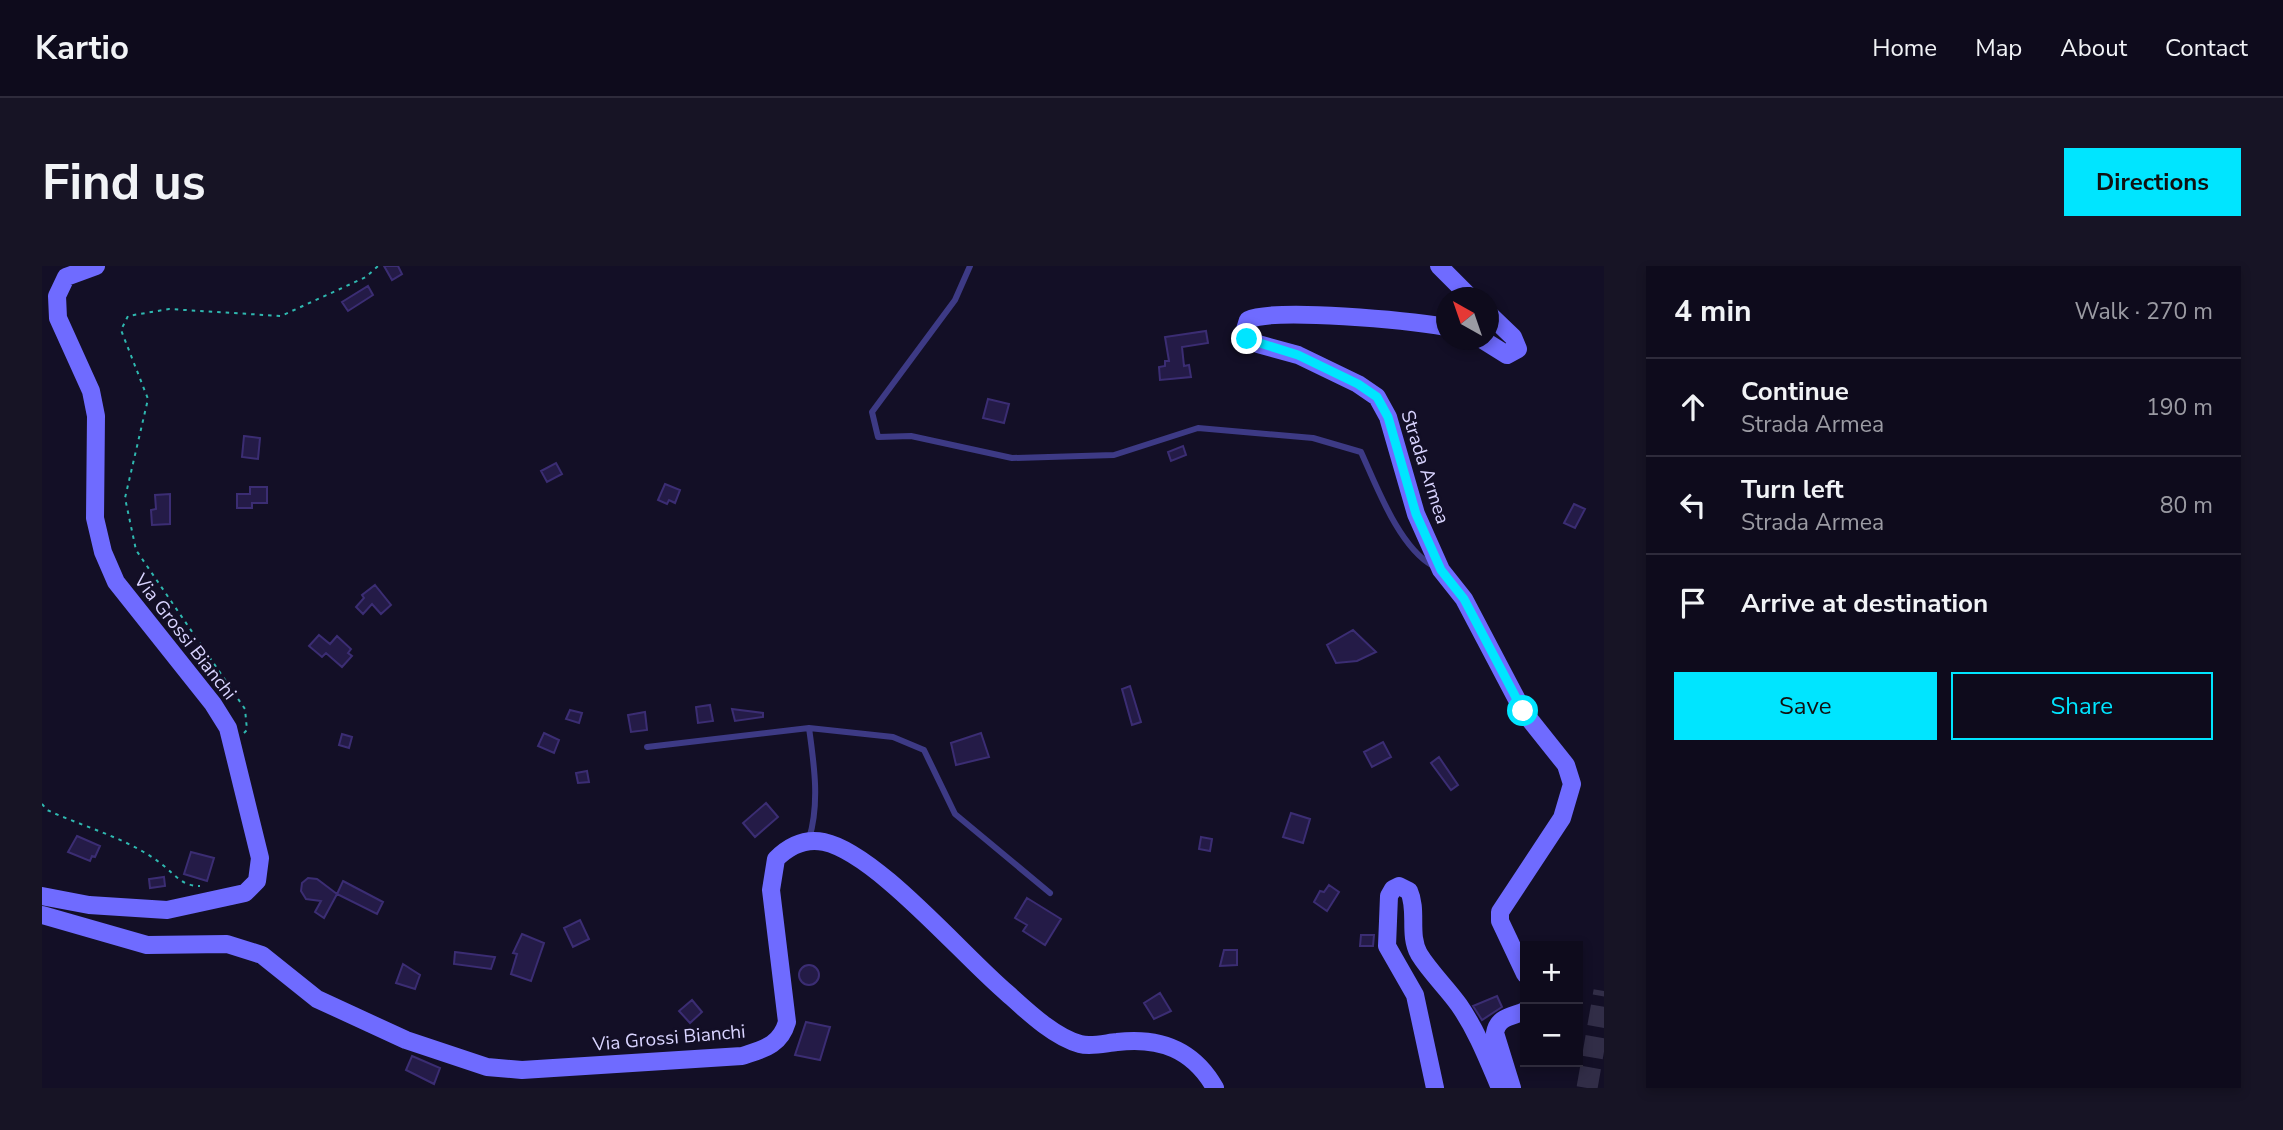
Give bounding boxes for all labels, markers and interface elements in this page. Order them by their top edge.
text: Kartio [35,26,129,71]
text: Home [1872,32,1937,64]
text: Map [1975,32,2022,64]
text: About [2060,32,2127,64]
text: Contact [2165,32,2248,64]
button: Directions [2064,148,2241,216]
text: Find us [42,149,206,216]
north arrow [1436,287,1499,350]
text: 4 min [1674,291,1752,332]
text: Walk · 270 m [2074,296,2213,327]
route end [1231,323,1262,354]
text: Continue [1741,374,1849,409]
icon: ahead [1674,388,1712,426]
text: 190 m [2146,392,2213,423]
street label: Strada Armea [1394,407,1456,527]
text: Strada Armea [1741,409,1884,440]
text: Turn left [1741,472,1844,507]
icon: left [1674,486,1712,524]
text: 80 m [2160,490,2213,521]
text: Strada Armea [1741,507,1884,538]
street label: Via Grossi Bianchi [127,568,242,705]
icon: arrive [1674,584,1712,622]
text: Arrive at destination [1741,586,1988,621]
button: Save [1674,672,1937,740]
button: Share [1951,672,2213,740]
route start [1507,695,1538,726]
map controls [1520,941,1583,1067]
button: + [1520,941,1583,1004]
button: − [1520,1004,1583,1067]
street label: Via Grossi Bianchi [591,1018,746,1058]

